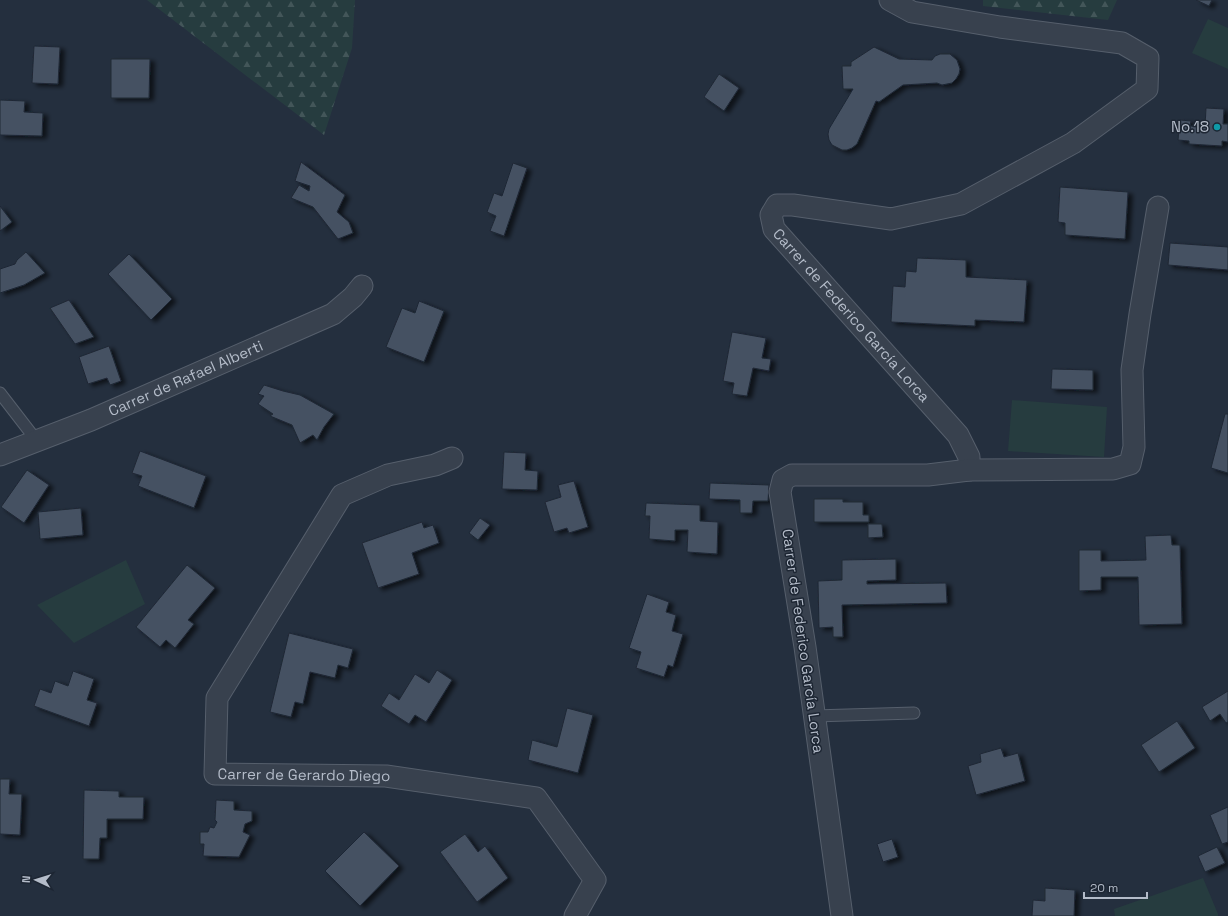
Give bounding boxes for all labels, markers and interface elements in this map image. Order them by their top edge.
place label: No.18 [1171,117,1209,136]
marker: No.18 [1212,122,1222,132]
street label: Carrer de Federico García Lorca [769,224,934,406]
street label: Carrer de Rafael Alberti [105,336,266,420]
street label: Carrer de Federico García Lorca [778,528,829,755]
street label: Carrer de Gerardo Diego [218,764,390,785]
north arrow [16,860,56,900]
scale bar [1084,874,1147,900]
text: N [19,875,33,883]
text: 20 m [1090,880,1118,896]

